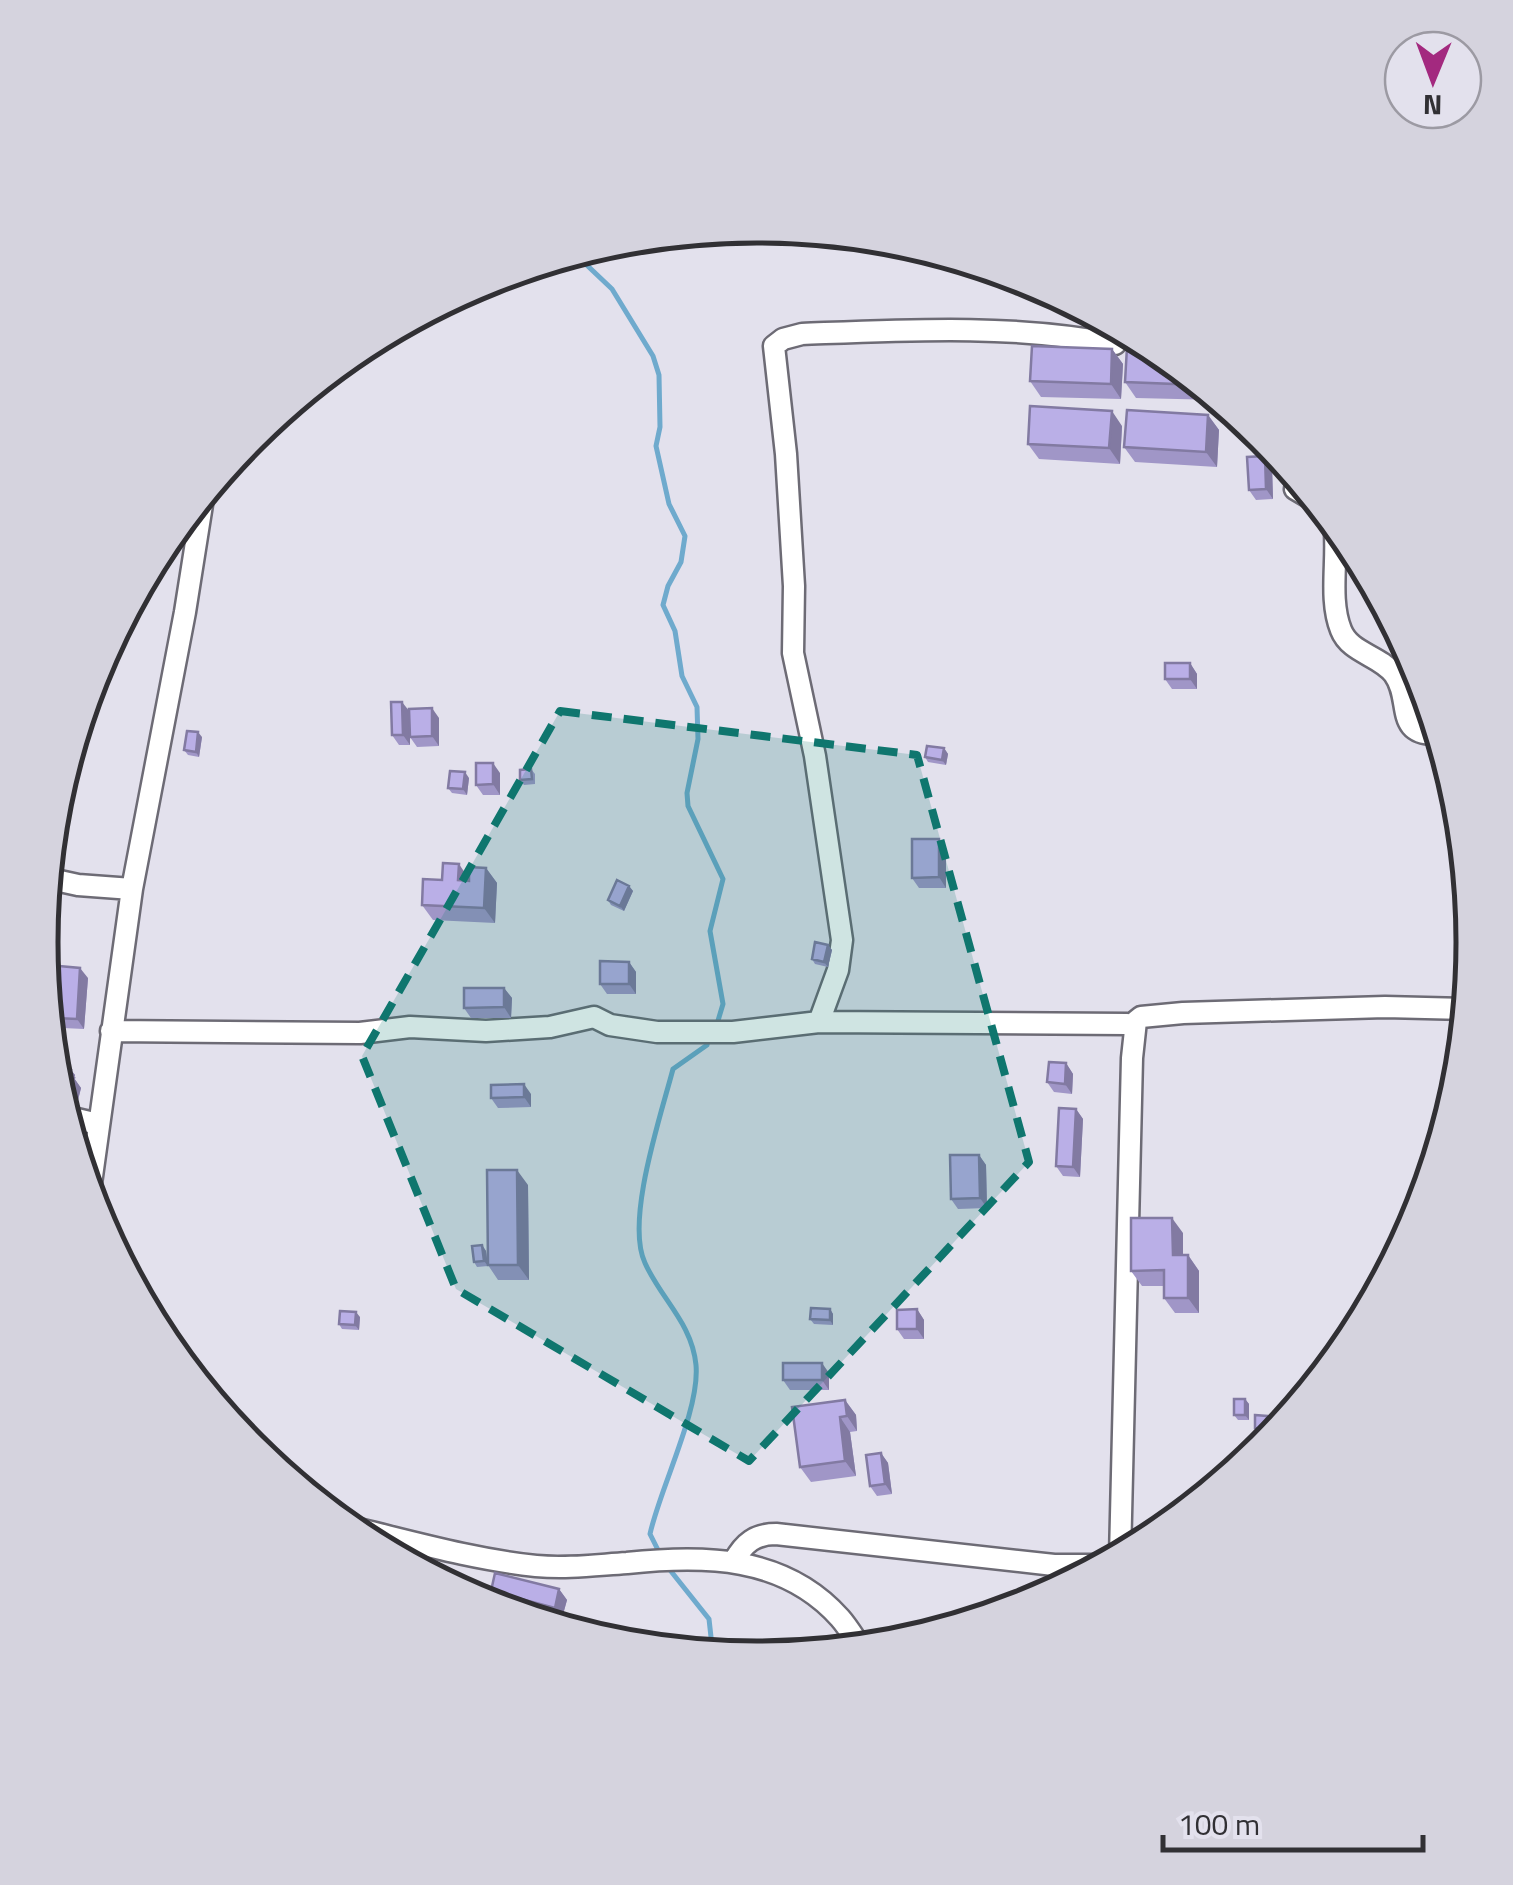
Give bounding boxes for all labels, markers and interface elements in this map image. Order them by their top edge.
north arrow [1383,30,1483,130]
text: N [1422,84,1443,127]
scale bar [1163,1790,1423,1852]
text: 100 m [1178,1801,1260,1847]

